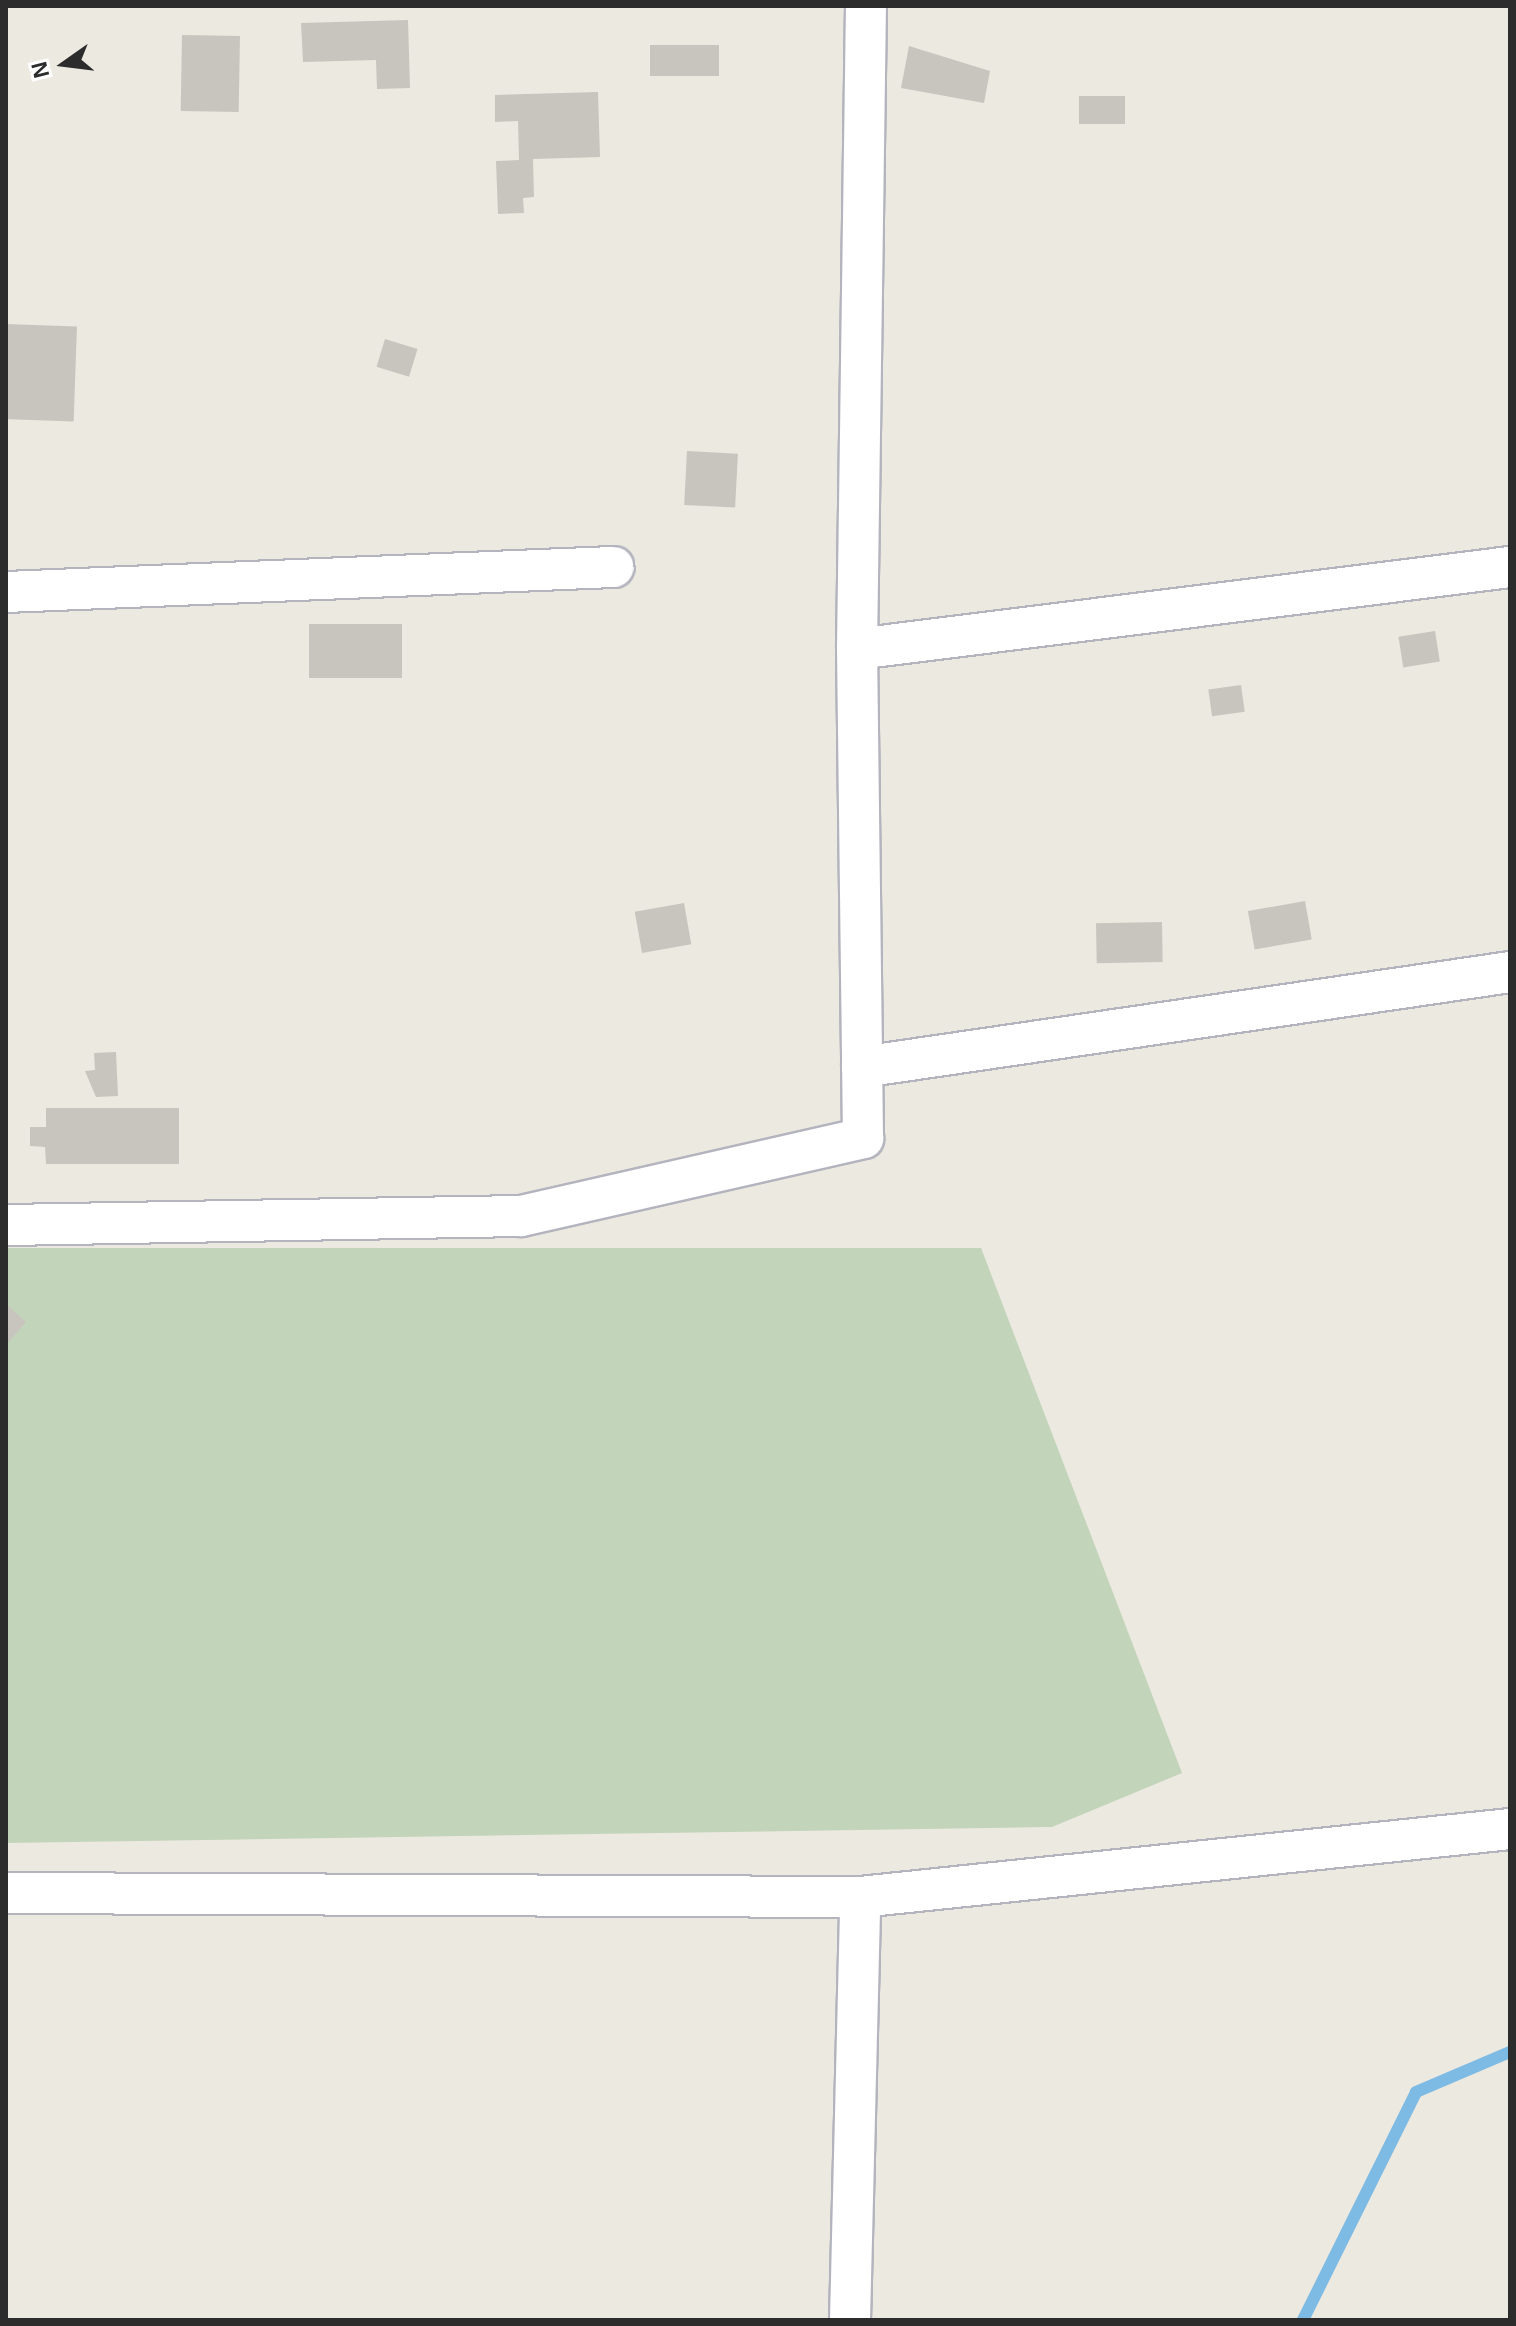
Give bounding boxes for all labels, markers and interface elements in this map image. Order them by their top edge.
north arrow [24,24,104,104]
text: N [26,59,54,81]

